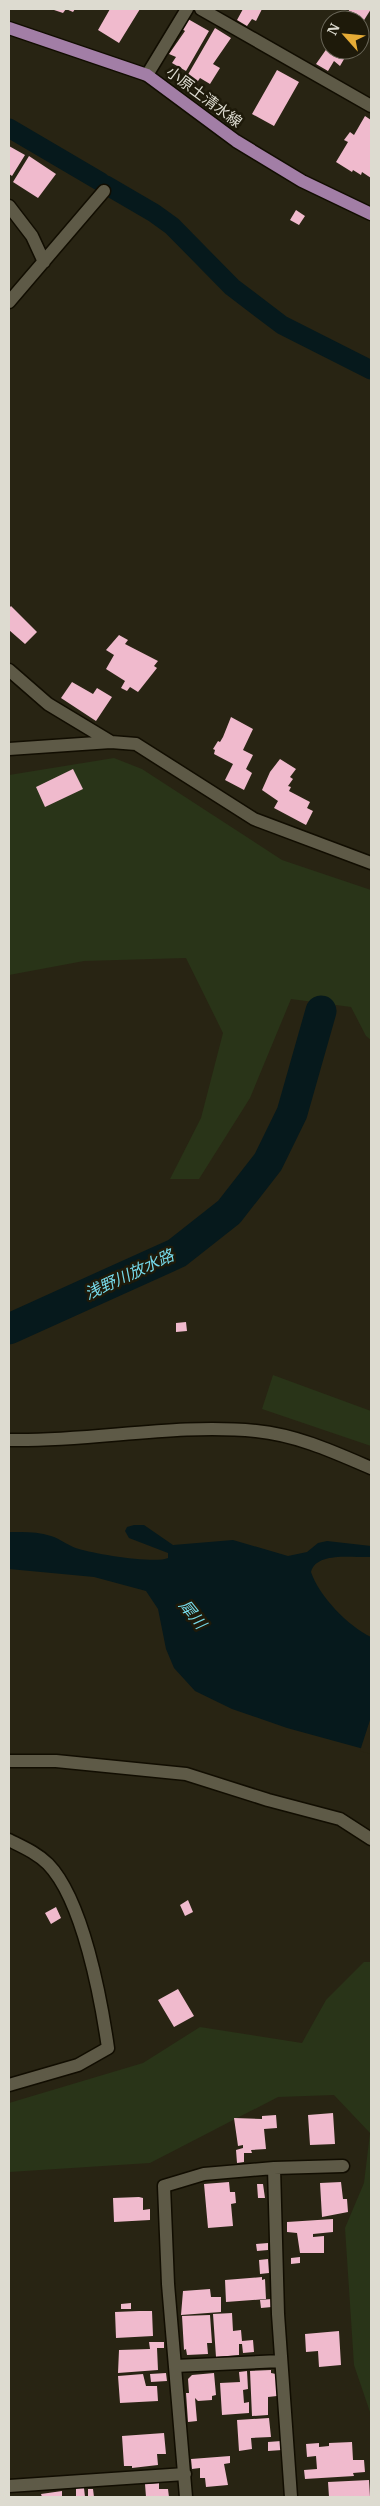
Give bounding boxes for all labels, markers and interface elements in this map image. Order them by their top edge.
north arrow [320,10,370,60]
text: N [323,20,344,38]
street label: 小原土清水線 [163,62,246,131]
water label: 浅野川放水路 [81,1244,179,1303]
water label: 犀川 [175,1595,212,1634]

